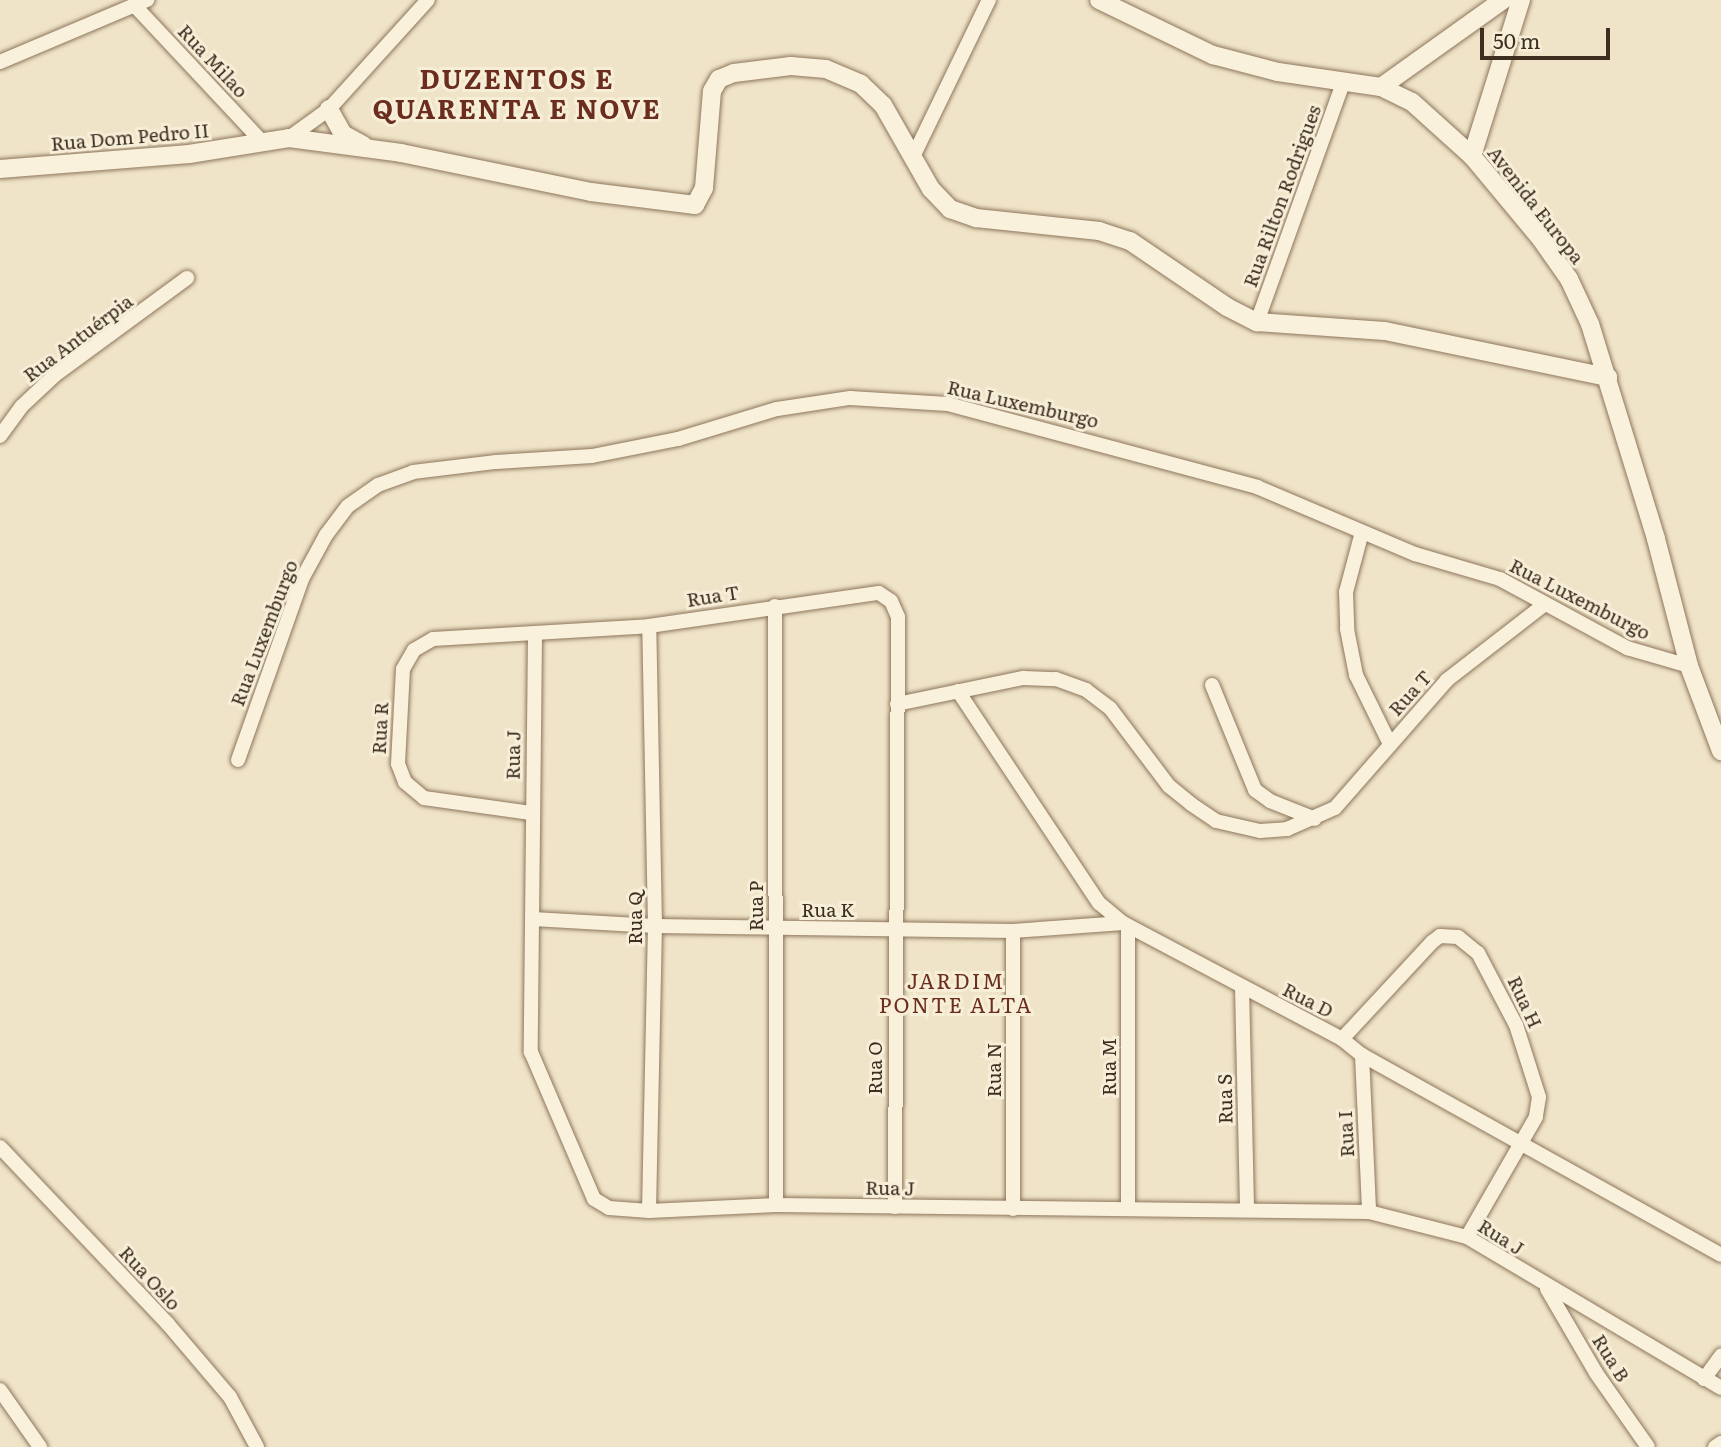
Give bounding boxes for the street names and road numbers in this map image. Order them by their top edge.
street label: Rua Milao [173,20,253,102]
street label: Rua Rilton Rodrigues [1238,102,1326,290]
street label: Rua Dom Pedro II [50,119,210,155]
street label: Avenida Europa [1483,142,1589,268]
street label: Rua Antuérpia [19,289,137,387]
street label: Rua Luxemburgo [945,376,1101,432]
street label: Rua Luxemburgo [1506,554,1654,644]
street label: Rua Luxemburgo [226,557,302,709]
street label: Rua T [685,581,741,611]
street label: Rua T [1384,666,1436,720]
street label: Rua R [367,701,393,755]
street label: Rua J [501,730,525,780]
street label: Rua P [745,881,767,931]
street label: Rua Q [624,891,646,945]
street label: Rua K [801,899,855,921]
street label: Rua H [1503,972,1547,1032]
street label: Rua D [1279,978,1337,1022]
street label: Rua M [1098,1038,1120,1096]
street label: Rua O [864,1041,886,1095]
street label: Rua N [983,1043,1005,1097]
street label: Rua S [1213,1074,1237,1124]
street label: Rua I [1333,1110,1359,1158]
street label: Rua J [865,1176,915,1200]
street label: Rua J [1474,1214,1528,1260]
street label: Rua Oslo [115,1241,185,1315]
street label: Rua B [1588,1330,1634,1386]

